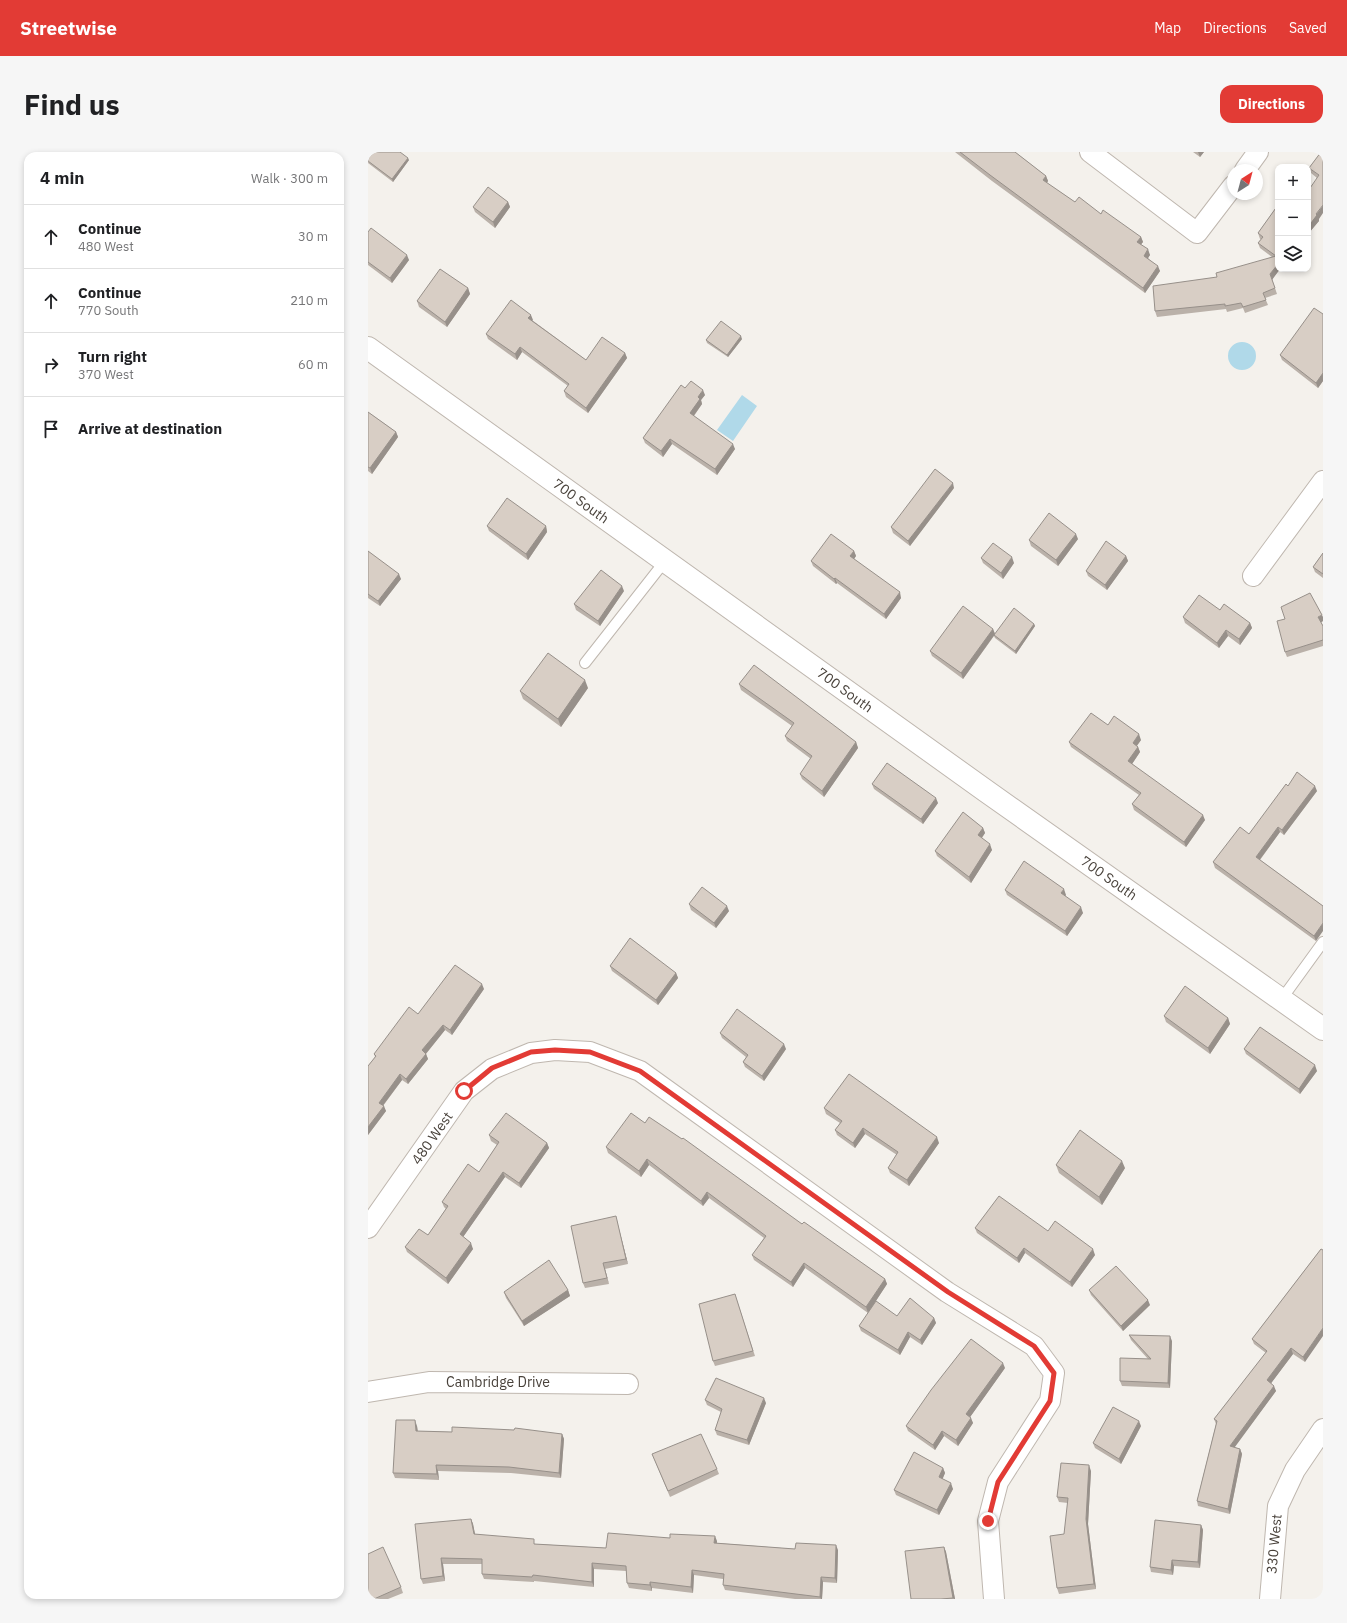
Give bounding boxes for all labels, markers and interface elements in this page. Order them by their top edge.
text: Streetwise [20,16,117,40]
text: Map [1154,19,1181,37]
text: Directions [1203,19,1267,37]
text: Saved [1289,19,1327,37]
button: Directions [1220,85,1323,123]
text: Find us [24,86,120,123]
north arrow [1227,164,1263,200]
map controls [1275,164,1311,272]
button: + [1275,164,1311,200]
text: 4 min [40,167,84,189]
text: Walk · 300 m [251,170,328,187]
button: − [1275,200,1311,236]
text: Continue [78,219,142,238]
icon: ahead [40,226,62,248]
text: 30 m [298,228,328,245]
button: layers [1275,236,1311,272]
text: 480 West [78,238,134,255]
text: Continue [78,283,142,302]
icon: ahead [40,290,62,312]
text: 210 m [290,292,328,309]
text: 770 South [78,302,139,319]
text: Turn right [78,347,147,366]
icon: right [40,354,62,376]
text: 60 m [298,356,328,373]
text: 370 West [78,366,134,383]
icon: arrive [40,418,62,440]
text: Arrive at destination [78,419,222,438]
street label: 700 South [549,475,613,527]
street label: 700 South [813,664,877,716]
street label: 700 South [1077,852,1141,904]
route start [455,1082,473,1100]
street label: 480 West [407,1108,457,1168]
street label: Cambridge Drive [446,1373,550,1391]
route end [979,1512,997,1530]
street label: 330 West [1262,1513,1286,1575]

